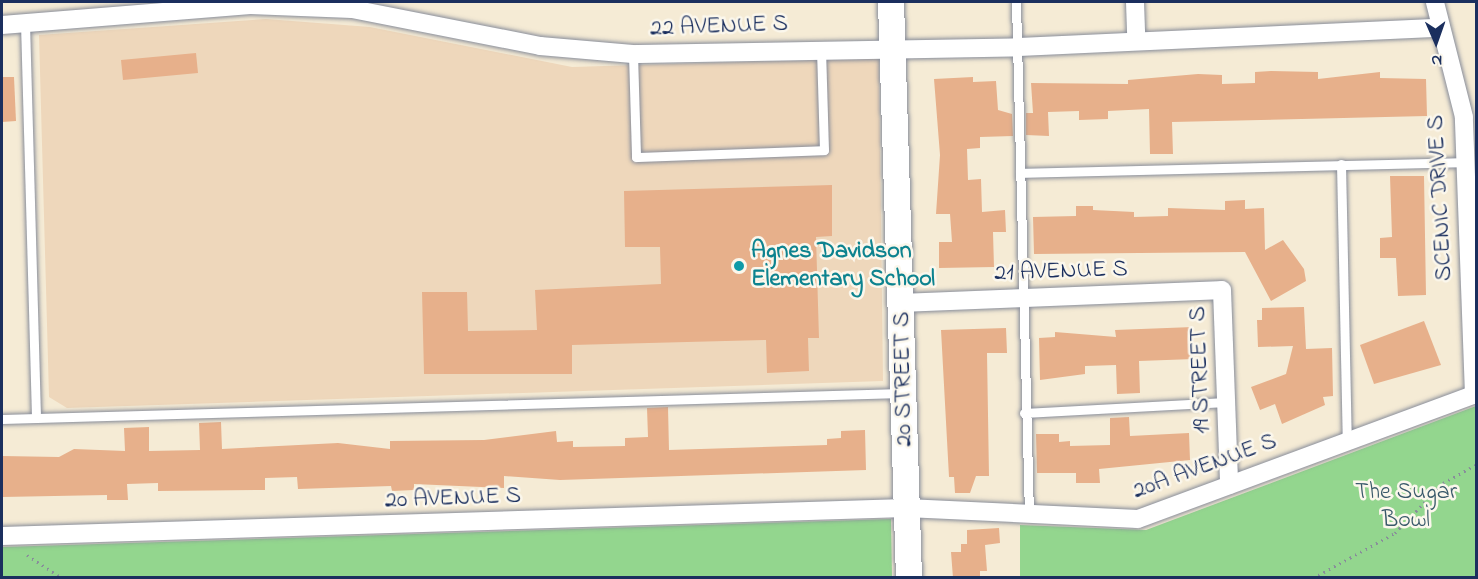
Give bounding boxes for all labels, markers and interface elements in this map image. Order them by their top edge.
street label: 22 AVENUE S [650,10,788,44]
north arrow [1406,12,1466,72]
text: N [1431,48,1442,72]
street label: SCENIC DRIVE S [1422,114,1460,282]
place label: Agnes Davidson Elementary School [751,238,935,294]
street label: 21 AVENUE S [994,255,1128,289]
marker: Agnes Davidson Elementary School [732,259,746,273]
street label: 19 STREET S [1184,306,1218,434]
street label: 20 STREET S [888,311,920,447]
street label: 20A AVENUE S [1129,428,1281,506]
park label: The Sugar Bowl [1355,479,1457,535]
street label: 20 AVENUE S [384,482,522,516]

